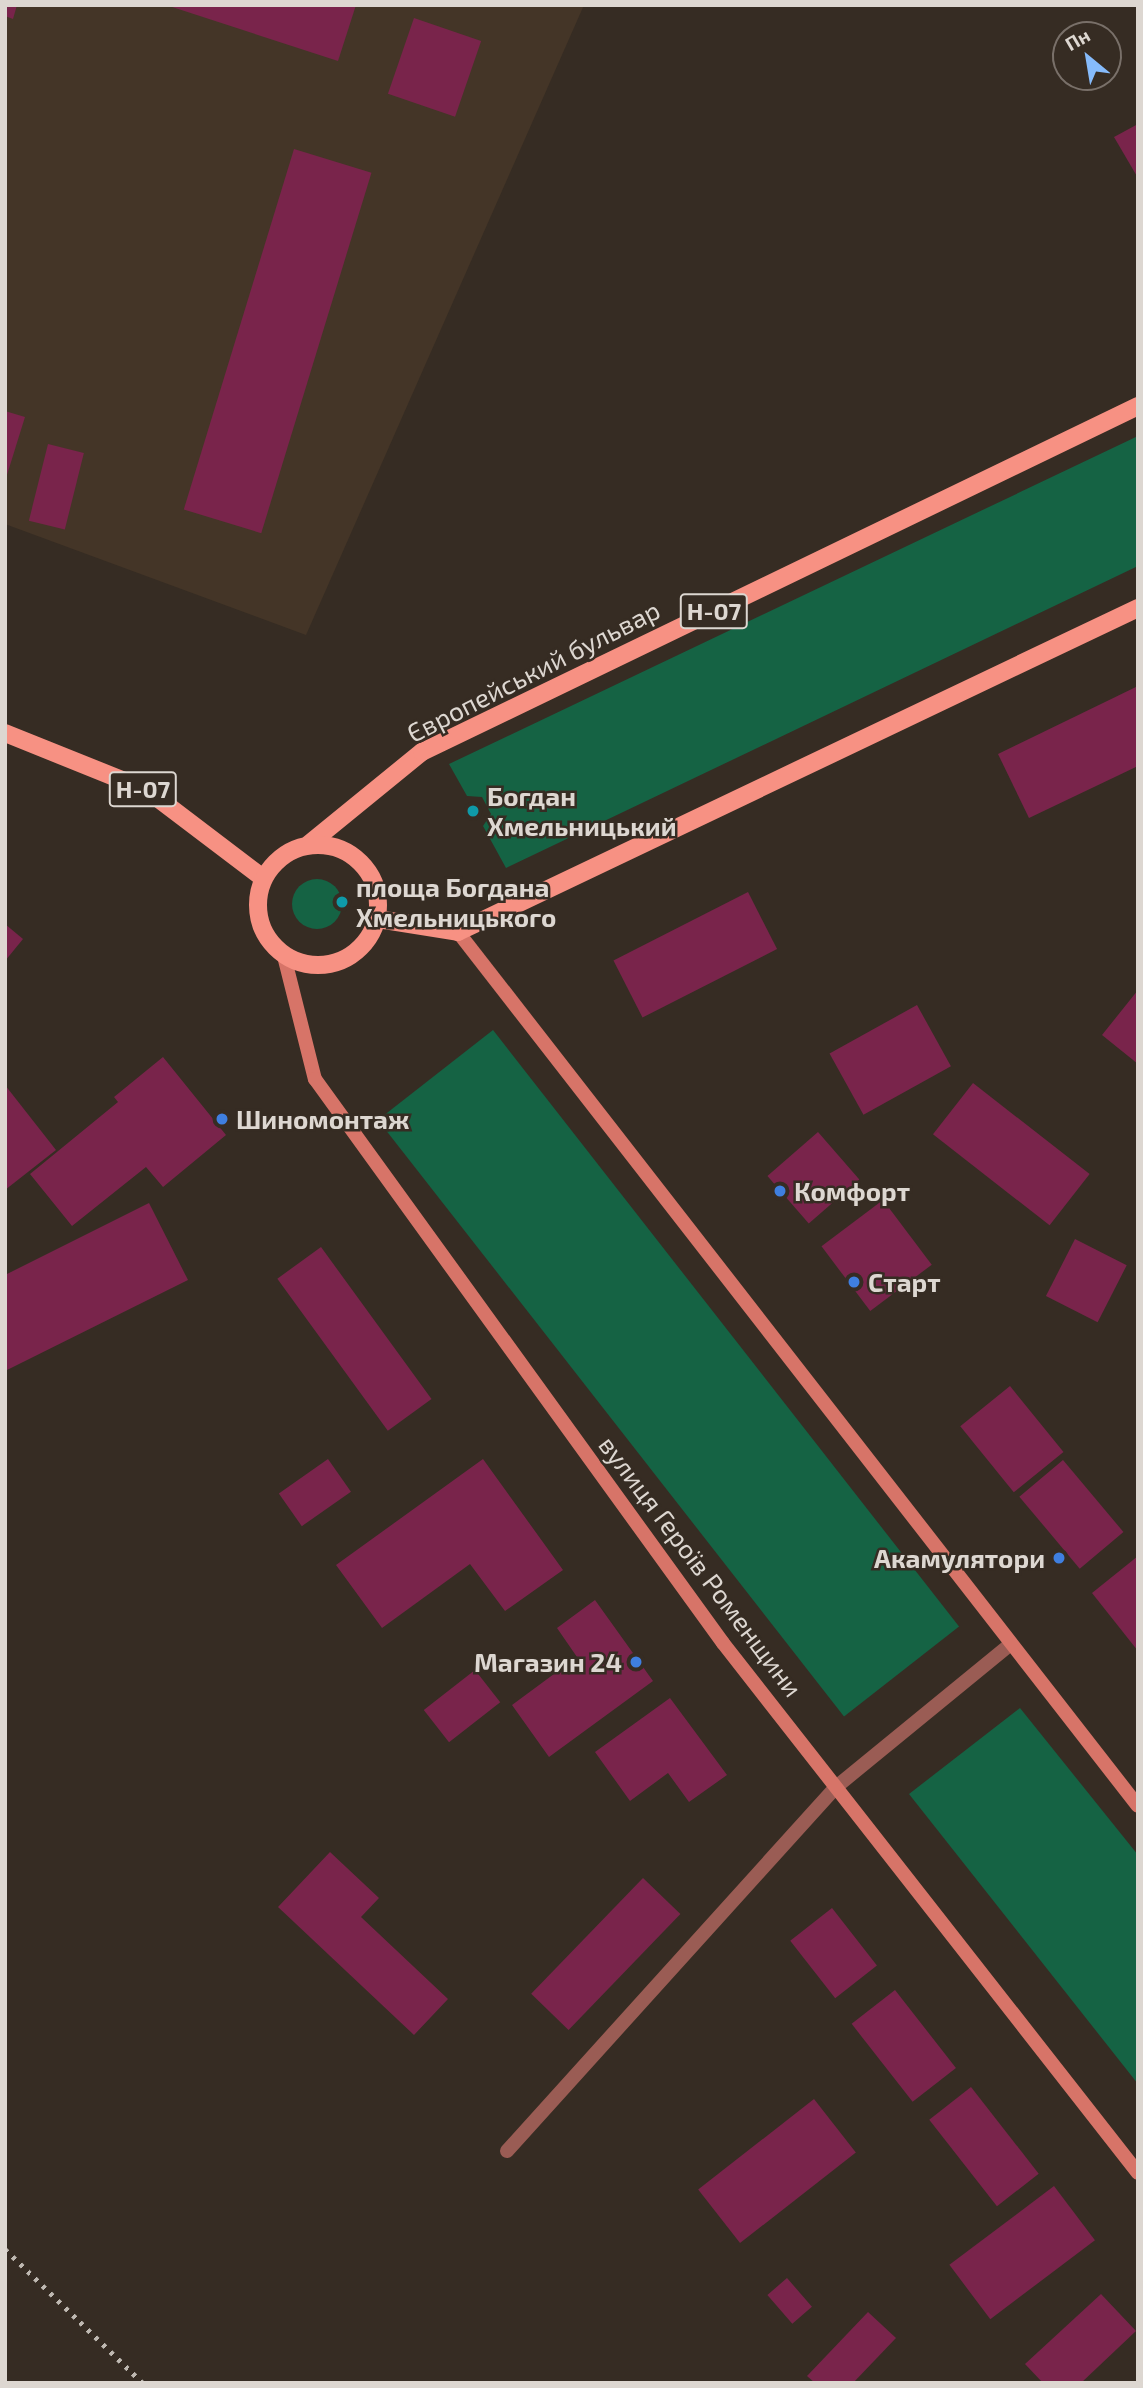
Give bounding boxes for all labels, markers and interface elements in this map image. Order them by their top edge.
north arrow [1052,21,1122,91]
text: Пн [1061,23,1094,55]
road number: Н-07 [679,590,749,632]
street label: Європейський бульвар [401,594,665,748]
road number: Н-07 [108,768,178,810]
place label: Богдан Хмельницький [487,780,677,842]
marker: Богдан Хмельницький [465,803,481,819]
place label: площа Богдана Хмельницького [356,871,556,932]
marker: площа Богдана Хмельницького [334,894,350,910]
place label: Шиномонтаж [236,1103,409,1135]
marker: Шиномонтаж [214,1111,230,1127]
place label: Комфорт [794,1175,910,1207]
marker: Комфорт [772,1183,788,1199]
place label: Старт [868,1266,941,1298]
marker: Старт [846,1274,862,1290]
street label: вулиця Героїв Роменщини [593,1429,809,1703]
place label: Акамулятори [874,1542,1045,1574]
marker: Акамулятори [1051,1550,1067,1566]
place label: Магазин 24 [474,1646,622,1678]
marker: Магазин 24 [628,1654,644,1670]

